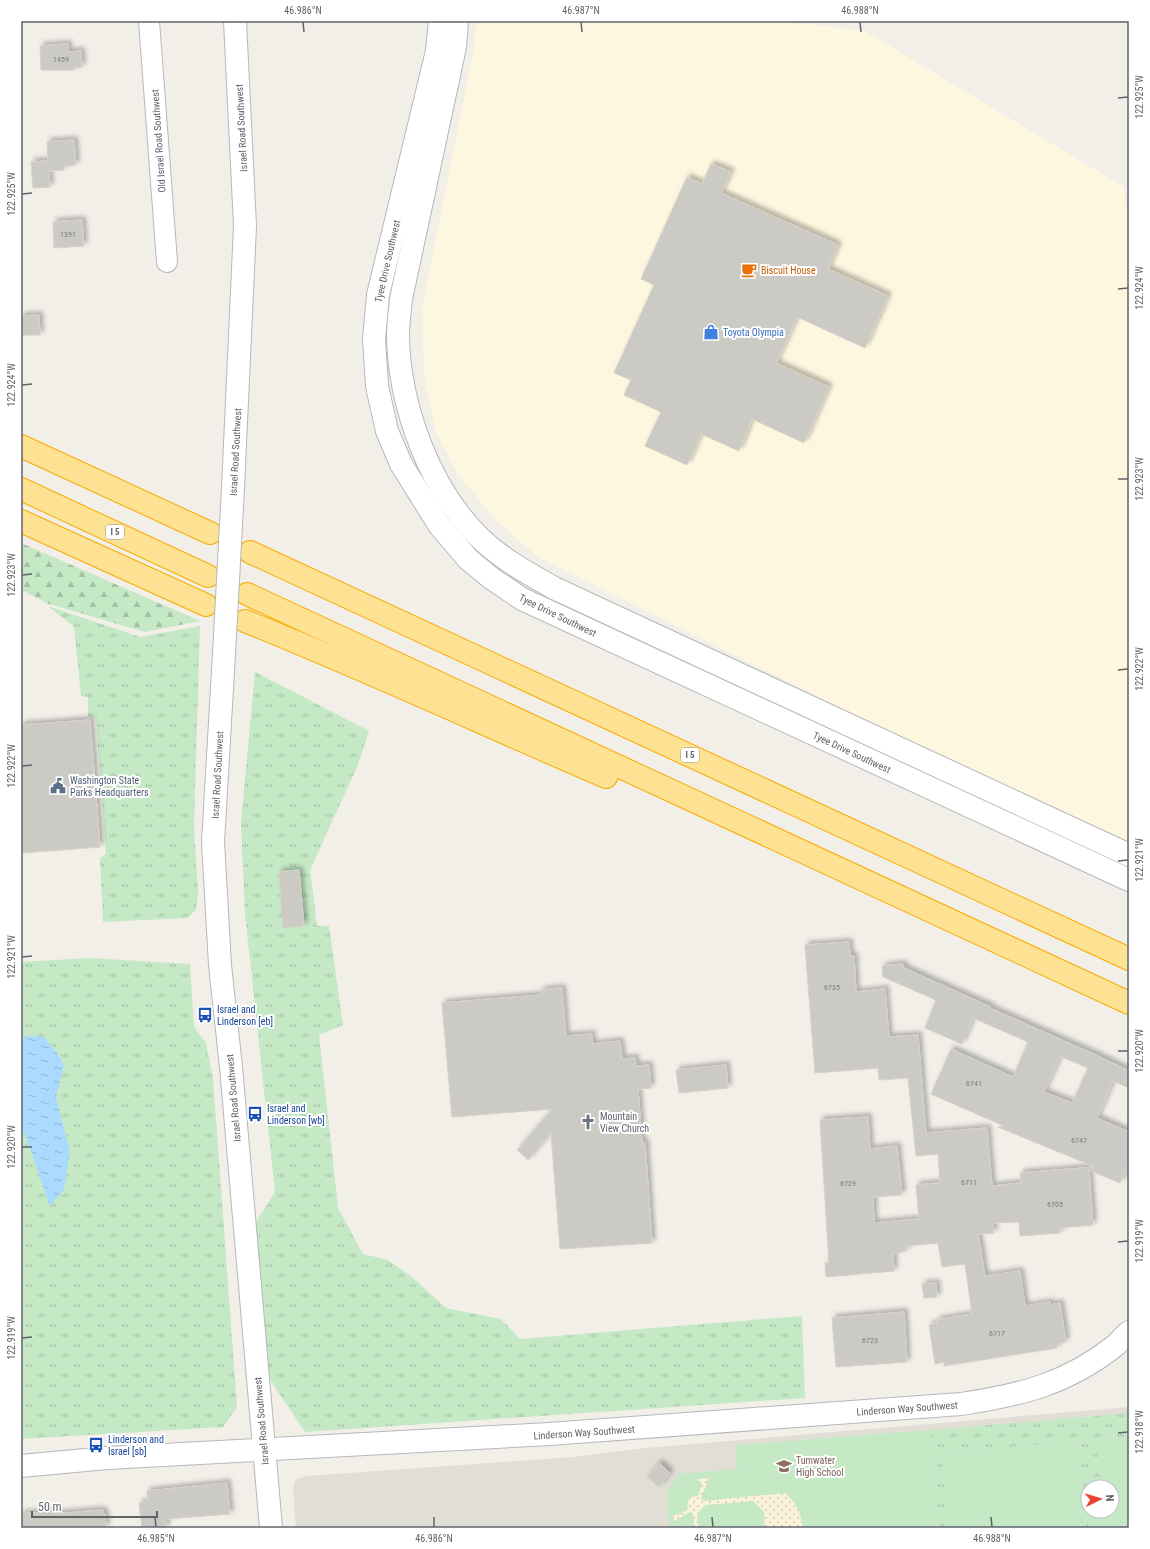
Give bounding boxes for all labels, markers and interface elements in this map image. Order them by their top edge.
text: 46.986°N [284,5,322,16]
text: 46.987°N [562,5,600,16]
text: 46.988°N [841,5,879,16]
house number: 1459 [53,55,69,64]
text: 122.925°W [1134,75,1145,119]
street label: Israel Road Southwest [234,84,249,172]
street label: Old Israel Road Southwest [149,89,168,193]
text: 122.925°W [6,172,17,216]
street label: Tyee Drive Southwest [373,219,402,303]
house number: 1391 [60,230,76,239]
cafe icon: Biscuit House [740,261,758,279]
place label: Biscuit House [761,265,816,276]
text: 122.924°W [1134,266,1145,310]
shop icon: Toyota Olympia [702,323,720,341]
place label: Toyota Olympia [723,327,784,338]
text: 122.924°W [6,363,17,407]
street label: Israel Road Southwest [228,408,243,496]
text: 122.923°W [1134,457,1145,501]
road number: I 5 [106,525,124,539]
text: 122.923°W [6,553,17,597]
street label: Tyee Drive Southwest [517,592,598,639]
text: 122.922°W [1134,647,1145,691]
street label: Tyee Drive Southwest [811,730,892,775]
street label: Israel Road Southwest [210,731,225,819]
text: 122.922°W [6,744,17,788]
road number: I 5 [681,748,699,762]
place label: Washington State Parks Headquarters [70,775,149,798]
public building icon: Washington State Parks Headquarters [49,777,67,795]
text: 122.921°W [1134,838,1145,882]
text: 122.921°W [6,935,17,979]
house number: 6735 [824,983,840,992]
place label: Israel and Linderson [eb] [217,1004,273,1027]
bus stop icon: Israel and Linderson [eb] [196,1006,214,1024]
text: 122.920°W [1134,1029,1145,1073]
street label: Israel Road Southwest [224,1054,243,1142]
house number: 6741 [966,1079,982,1088]
place label: Israel and Linderson [wb] [267,1103,325,1126]
bus stop icon: Israel and Linderson [wb] [246,1105,264,1123]
place label: Mountain View Church [600,1111,649,1134]
church icon: Mountain View Church [579,1113,597,1131]
text: 122.920°W [6,1125,17,1169]
house number: 6747 [1071,1136,1087,1145]
house number: 6711 [961,1178,977,1187]
house number: 6729 [840,1179,856,1188]
house number: 6705 [1047,1200,1063,1209]
text: 122.919°W [1134,1219,1145,1263]
text: 122.919°W [6,1316,17,1360]
house number: 6717 [989,1329,1005,1338]
house number: 6723 [862,1336,878,1345]
street label: Israel Road Southwest [252,1377,271,1465]
street label: Linderson Way Southwest [856,1399,958,1418]
text: 122.918°W [1134,1410,1145,1454]
street label: Linderson Way Southwest [533,1423,635,1442]
place label: Linderson and Israel [sb] [108,1434,164,1457]
bus stop icon: Linderson and Israel [sb] [87,1436,105,1454]
place label: Tumwater High School [796,1455,844,1478]
school or university icon: Tumwater High School [775,1457,793,1475]
north arrow [1080,1479,1120,1519]
scale bar [32,1493,157,1519]
text: N [1103,1494,1116,1502]
text: 50 m [38,1500,62,1514]
text: 46.985°N [137,1533,175,1544]
text: 46.986°N [415,1533,453,1544]
text: 46.987°N [694,1533,732,1544]
text: 46.988°N [973,1533,1011,1544]

